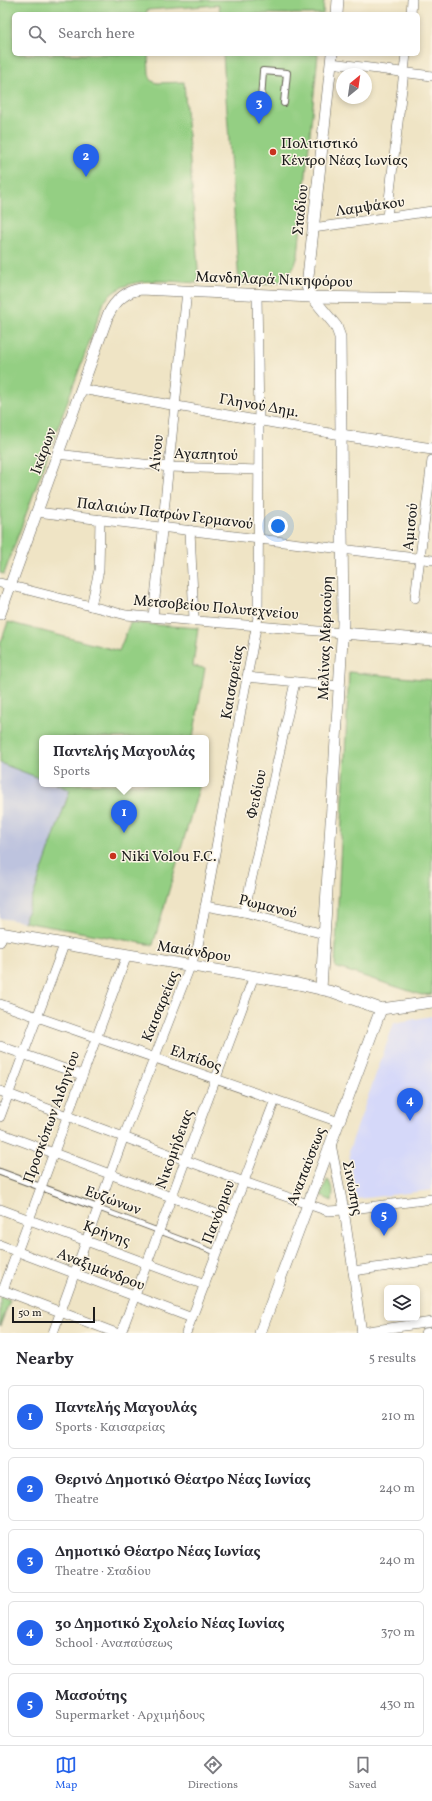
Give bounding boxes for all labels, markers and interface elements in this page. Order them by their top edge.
search box [12,12,420,56]
icon: search [26,23,48,45]
text: Search here [58,24,135,45]
north arrow [336,68,372,104]
pin: 3 [246,91,272,124]
place label: Πολιτιστικό Κέντρο Νέας Ιωνίας [281,134,408,172]
pin: 2 [73,144,99,177]
marker: Πολιτιστικό Κέντρο Νέας Ιωνίας [268,147,278,157]
street label: Σταδίου [288,184,315,237]
street label: Λαμψάκου [334,192,406,223]
street label: Μανδηλαρά Νικηφόρου [195,267,353,294]
street label: Γληνού Δημ. [217,389,300,424]
street label: Ικάρων [26,425,62,478]
street label: Αίνου [145,434,170,473]
street label: Αγαπητού [174,444,238,467]
street label: Παλαιών Πατρών Γερμανού [75,493,254,536]
street label: Αμισού [399,502,424,552]
your location [268,516,288,536]
street label: Μελίνας Μερκούρη [314,575,339,701]
street label: Μετσοβείου Πολυτεχνείου [132,591,299,626]
street label: Καισαρείας [217,643,250,721]
popup [39,735,209,787]
text: Παντελής Μαγουλάς [53,742,195,763]
text: Sports [53,763,90,781]
street label: Φειδίου [242,768,273,821]
pin: 1 [111,800,137,833]
place label: Niki Volou F.C. [121,847,217,868]
marker: Niki Volou F.C. [108,851,118,861]
street label: Ρωμανού [236,890,299,925]
street label: Μαιάνδρου [155,936,232,969]
street label: Καισαρείας [138,968,185,1045]
street label: Ελπίδος [167,1041,224,1078]
street label: Προσκόπων Αιδηνίου [19,1048,86,1187]
pin: 4 [397,1088,423,1121]
street label: Νικομήδειας [151,1106,200,1192]
street label: Αναπαύσεως [283,1124,332,1209]
street label: Σινώπης [336,1159,367,1218]
street label: Πανόρμου [198,1178,241,1247]
street label: Ευζώνων [81,1182,143,1221]
pin: 5 [371,1203,397,1236]
street label: Κρήνης [80,1216,133,1253]
street label: Αναξιμάνδρου [53,1244,147,1297]
map controls [384,1285,420,1321]
button: layers [384,1285,420,1321]
scale bar [12,1305,95,1324]
text: 50 m [18,1306,42,1321]
text: Nearby [16,1348,74,1371]
text: 5 results [369,1350,416,1368]
text: Παντελής Μαγουλάς [55,1398,197,1419]
text: 1 [27,1408,33,1426]
text: 210 m [381,1408,415,1426]
text: Sports · Καισαρείας [55,1419,165,1437]
text: Θερινό Δημοτικό Θέατρο Νέας Ιωνίας [55,1470,311,1491]
text: 2 [27,1480,33,1498]
text: 240 m [379,1480,415,1498]
text: Theatre [55,1491,99,1509]
text: Δημοτικό Θέατρο Νέας Ιωνίας [55,1542,261,1563]
text: 3 [27,1552,33,1570]
text: 240 m [379,1552,415,1570]
text: Theatre · Σταδίου [55,1563,151,1581]
text: 3ο Δημοτικό Σχολείο Νέας Ιωνίας [55,1614,285,1635]
text: 4 [26,1624,34,1642]
text: 370 m [381,1624,415,1642]
text: School · Αναπαύσεως [55,1635,173,1653]
text: Μασούτης [55,1686,127,1707]
text: 5 [27,1696,33,1714]
text: 430 m [379,1696,415,1714]
text: Supermarket · Αρχιμήδους [55,1707,205,1725]
tab: Map [55,1754,77,1793]
tab: Directions [188,1754,238,1793]
tab: Saved [348,1754,377,1793]

